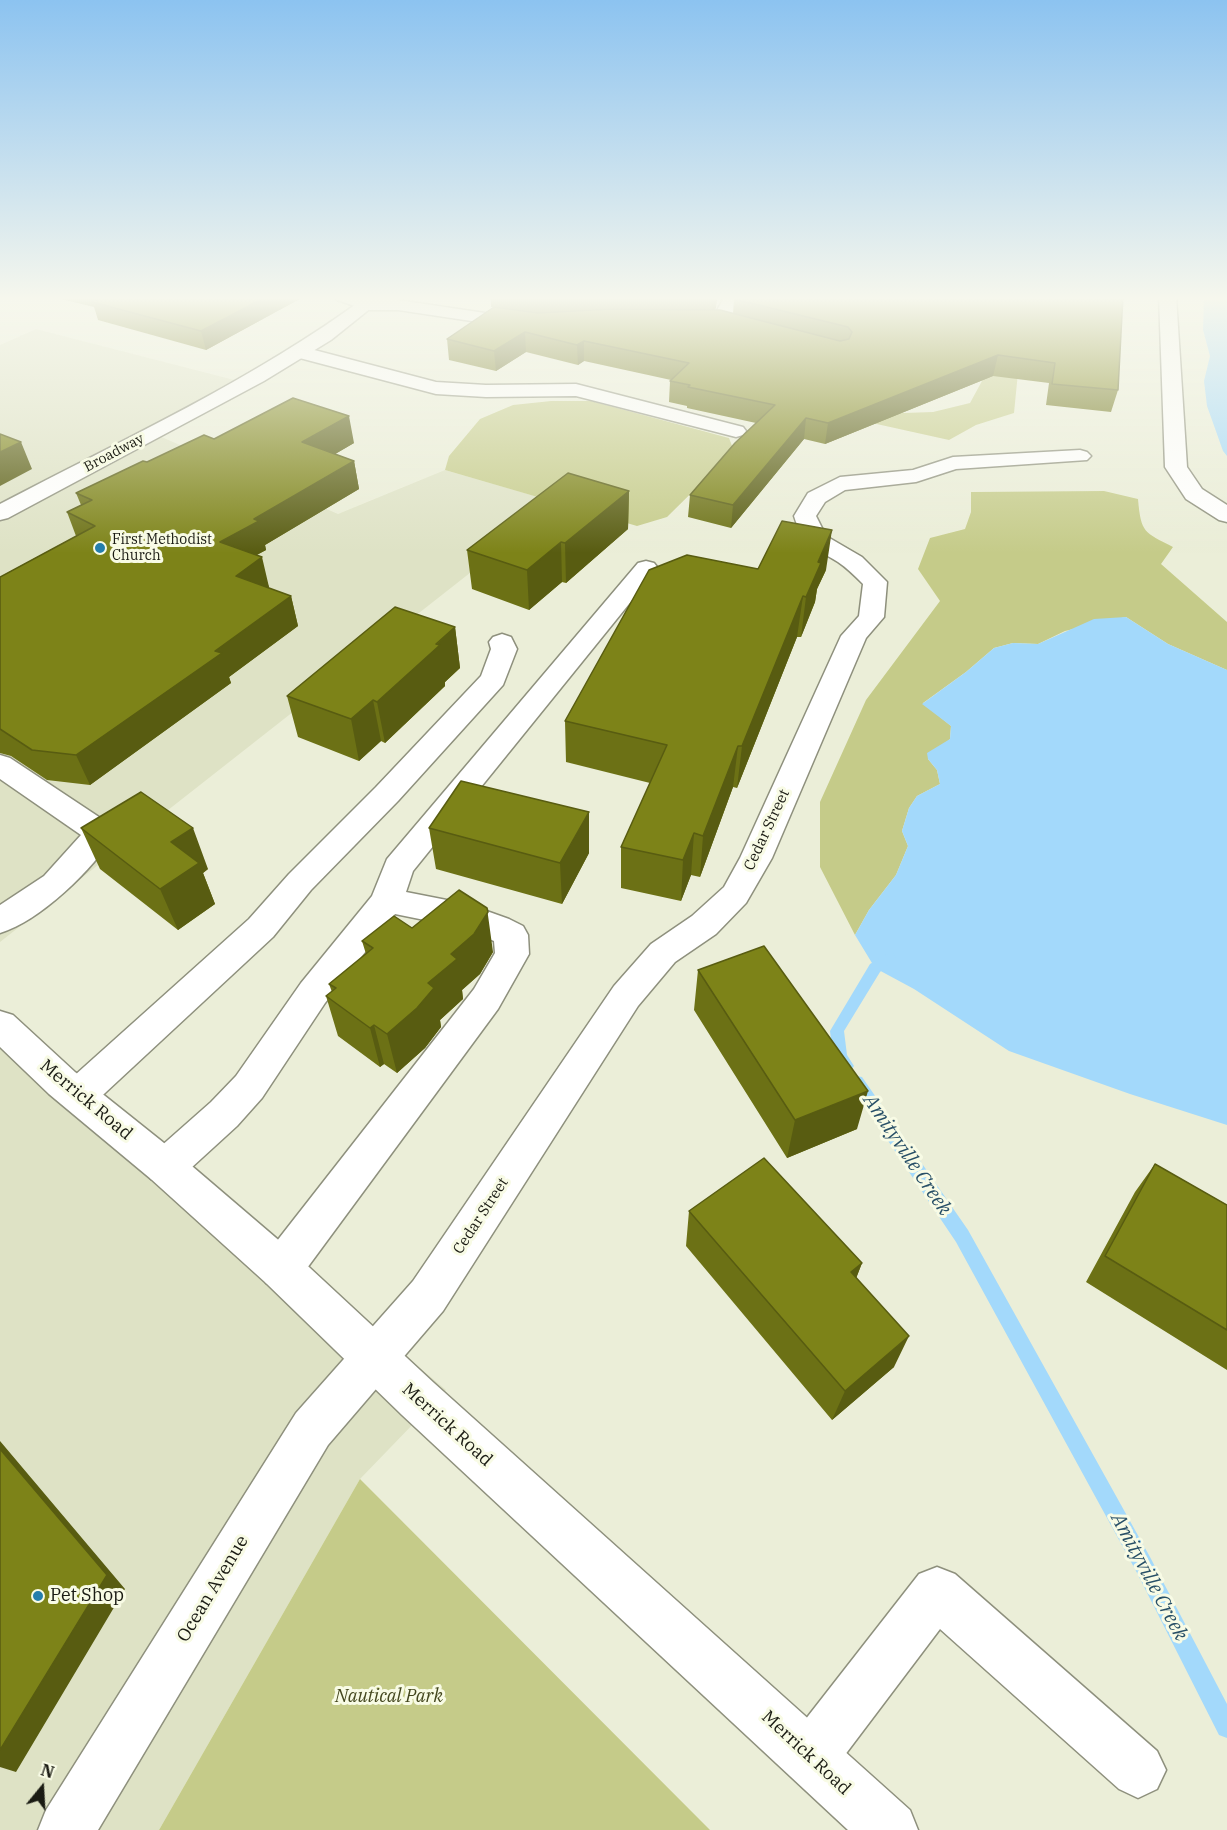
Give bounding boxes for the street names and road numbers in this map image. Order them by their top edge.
street label: Broadway [81,430,147,476]
street label: Cedar Street [740,787,794,873]
street label: Merrick Road [35,1055,137,1145]
street label: Cedar Street [450,1174,512,1258]
street label: Merrick Road [397,1379,497,1471]
street label: Ocean Avenue [173,1532,253,1646]
street label: Merrick Road [757,1706,855,1800]

